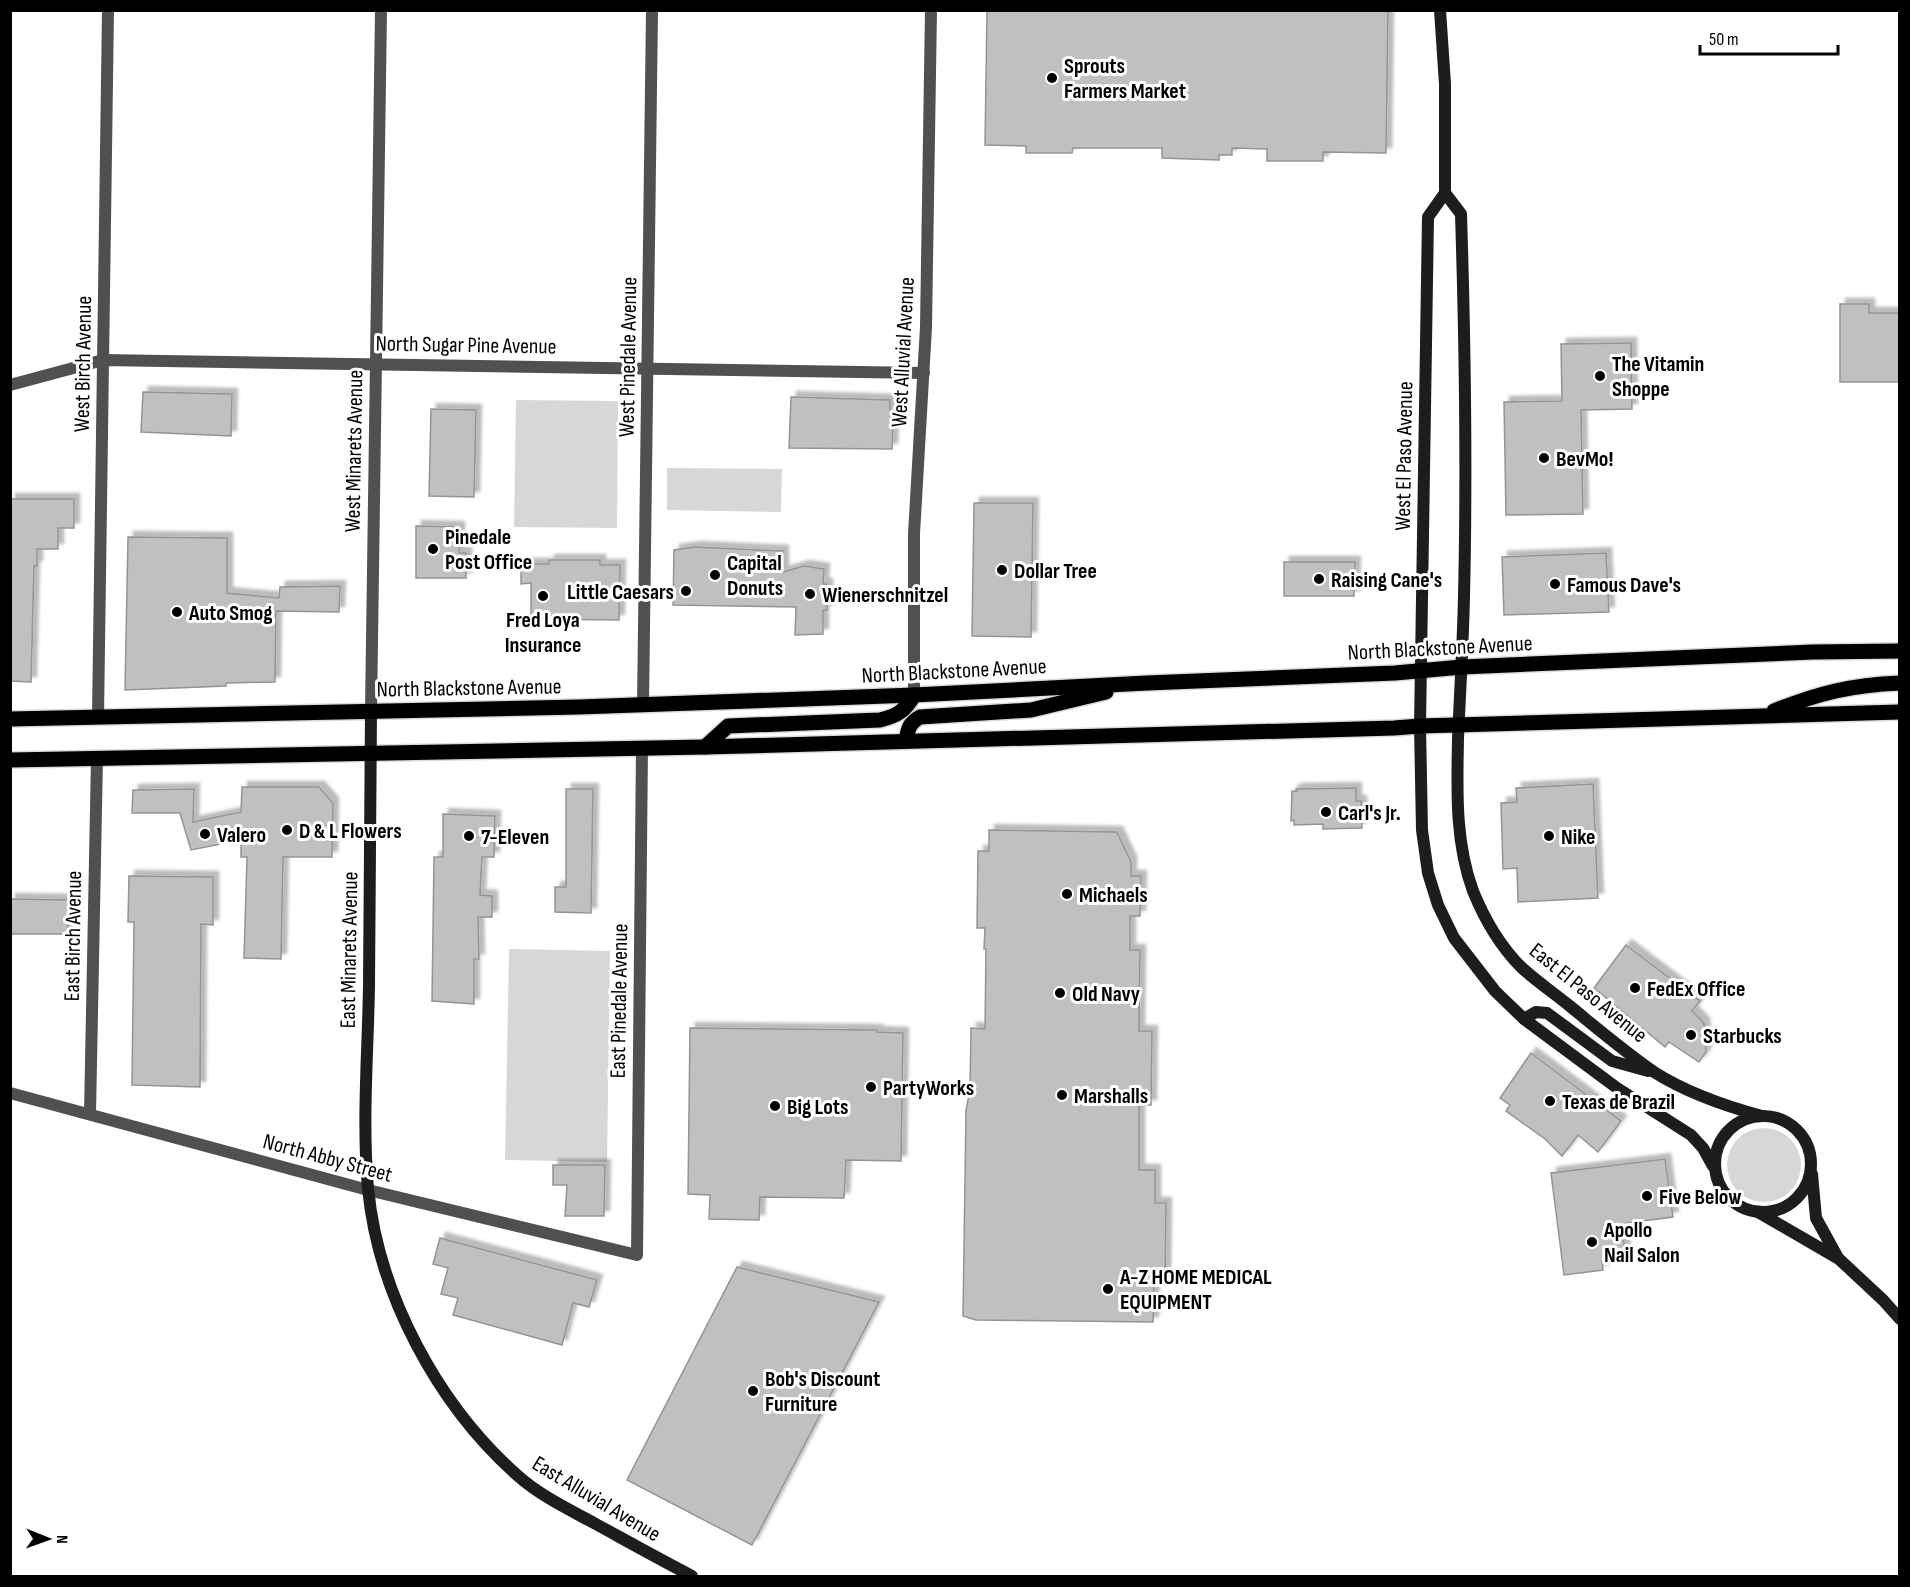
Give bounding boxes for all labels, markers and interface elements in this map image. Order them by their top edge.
scale bar [1700,18,1838,56]
text: 50 m [1709,29,1739,50]
place label: Sprouts Farmers Market [1064,53,1186,105]
marker: Sprouts Farmers Market [1045,71,1059,85]
street label: West Alluvial Avenue [886,276,921,428]
street label: West Pinedale Avenue [614,277,643,437]
street label: West Birch Avenue [69,296,98,432]
street label: North Sugar Pine Avenue [375,330,557,361]
place label: The Vitamin Shoppe [1612,351,1704,403]
marker: The Vitamin Shoppe [1593,369,1607,383]
street label: West Minarets Avenue [340,370,369,532]
street label: West El Paso Avenue [1390,381,1419,531]
place label: BevMo! [1556,446,1613,473]
marker: BevMo! [1537,451,1551,465]
place label: Pinedale Post Office [445,524,532,576]
marker: Pinedale Post Office [426,542,440,556]
place label: Capital Donuts [727,550,783,602]
place label: Dollar Tree [1014,558,1097,585]
marker: Dollar Tree [995,563,1009,577]
place label: Raising Cane's [1331,567,1442,594]
marker: Capital Donuts [708,568,722,582]
marker: Raising Cane's [1312,572,1326,586]
place label: Famous Dave's [1567,572,1681,599]
marker: Famous Dave's [1548,577,1562,591]
place label: Little Caesars [567,579,674,606]
place label: Wienerschnitzel [822,582,948,609]
marker: Little Caesars [679,584,693,598]
marker: Wienerschnitzel [803,587,817,601]
marker: Fred Loya Insurance [536,589,550,603]
place label: Auto Smog [188,600,273,627]
marker: Auto Smog [170,605,184,619]
place label: Fred Loya Insurance [505,607,581,659]
street label: North Blackstone Avenue [1347,630,1533,667]
street label: North Blackstone Avenue [861,653,1047,690]
street label: North Blackstone Avenue [376,673,562,704]
place label: Carl's Jr. [1338,800,1401,827]
marker: Carl's Jr. [1319,805,1333,819]
place label: D & L Flowers [299,818,402,845]
place label: Valero [217,822,266,849]
marker: D & L Flowers [280,823,294,837]
place label: 7-Eleven [481,824,549,851]
place label: Nike [1561,824,1595,851]
marker: Valero [198,827,212,841]
marker: 7-Eleven [462,829,476,843]
marker: Nike [1542,829,1556,843]
street label: East Birch Avenue [59,870,88,1002]
street label: East Minarets Avenue [335,871,364,1029]
place label: Michaels [1079,882,1148,909]
marker: Michaels [1060,887,1074,901]
street label: East Pinedale Avenue [605,923,634,1079]
street label: East El Paso Avenue [1524,937,1652,1049]
place label: FedEx Office [1647,976,1745,1003]
place label: Old Navy [1072,981,1140,1008]
marker: FedEx Office [1628,981,1642,995]
marker: Old Navy [1053,986,1067,1000]
place label: Starbucks [1703,1023,1782,1050]
marker: Starbucks [1684,1028,1698,1042]
place label: PartyWorks [883,1075,974,1102]
marker: PartyWorks [864,1080,878,1094]
place label: Marshalls [1074,1083,1148,1110]
marker: Marshalls [1055,1088,1069,1102]
place label: Texas de Brazil [1562,1089,1675,1116]
place label: Big Lots [787,1094,848,1121]
marker: Texas de Brazil [1543,1094,1557,1108]
marker: Big Lots [768,1099,782,1113]
street label: North Abby Street [260,1128,395,1189]
place label: Five Below [1659,1184,1742,1211]
marker: Five Below [1640,1189,1654,1203]
place label: Apollo Nail Salon [1603,1217,1680,1269]
marker: Apollo Nail Salon [1585,1235,1599,1249]
place label: A-Z HOME MEDICAL EQUIPMENT [1119,1264,1272,1316]
marker: A-Z HOME MEDICAL EQUIPMENT [1101,1282,1115,1296]
place label: Bob's Discount Furniture [765,1366,880,1418]
marker: Bob's Discount Furniture [746,1384,760,1398]
street label: East Alluvial Avenue [527,1450,665,1548]
north arrow [18,1509,78,1569]
text: N [52,1535,71,1544]

